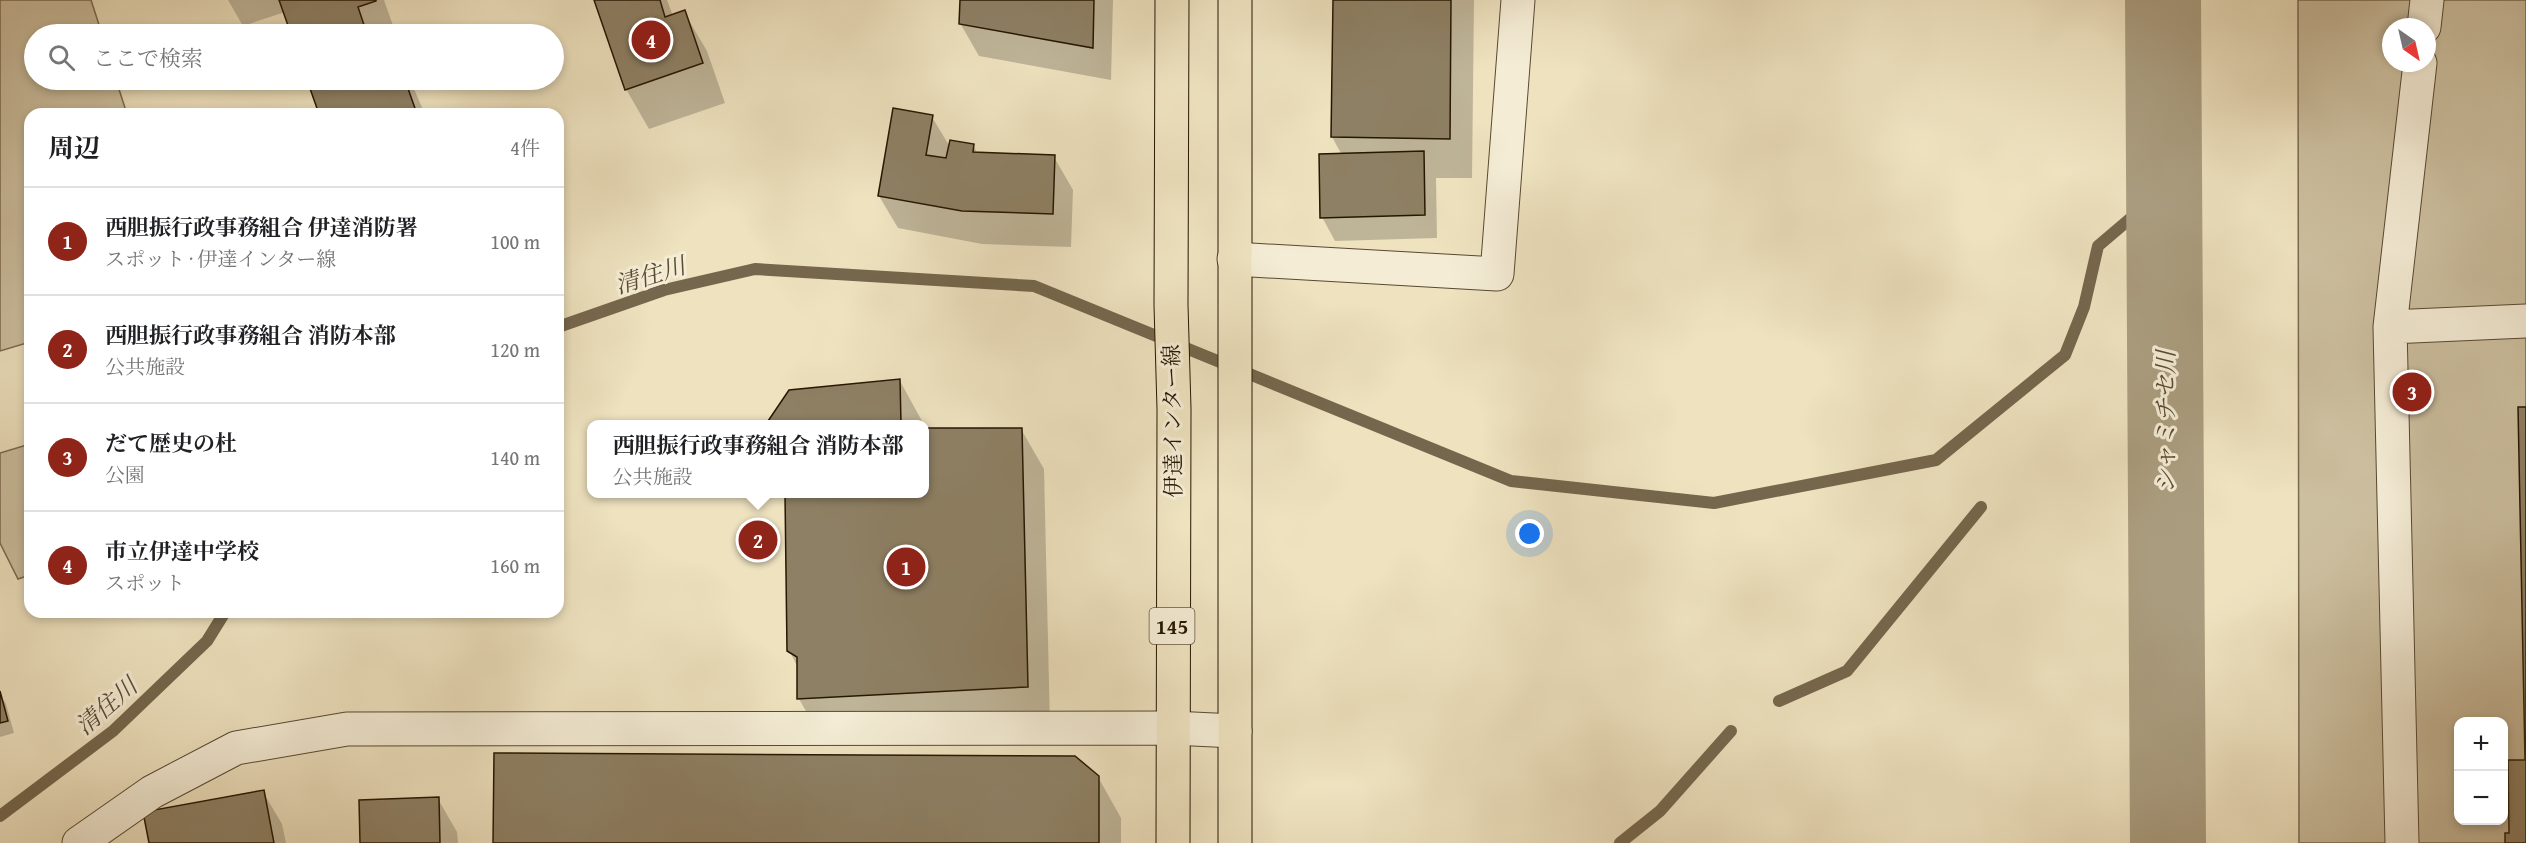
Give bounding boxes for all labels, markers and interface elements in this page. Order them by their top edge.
pin: 4 [632,18,670,63]
north arrow [2382,18,2436,72]
search box [24,24,564,90]
icon: search [45,41,78,74]
text: ここで検索 [93,42,203,74]
text: 周辺 [48,128,100,167]
text: 4件 [510,133,540,162]
text: 西胆振行政事務組合 伊達消防署 [105,211,418,243]
text: 1 [62,227,73,256]
text: 100 m [490,227,540,256]
text: スポット · 伊達インター線 [105,244,336,273]
water label: 清住川 [610,247,692,302]
text: 西胆振行政事務組合 消防本部 [105,319,396,351]
text: 2 [62,335,73,364]
text: 120 m [490,335,540,364]
street label: 伊達インター線 [1155,344,1189,498]
water label: シャミチセ川 [2148,347,2183,494]
text: 公共施設 [105,352,185,381]
pin: 3 [2392,370,2432,414]
popup [587,420,929,498]
text: だて歴史の杜 [105,427,237,459]
text: 西胆振行政事務組合 消防本部 [613,429,903,461]
text: 3 [62,443,73,472]
text: 140 m [490,443,540,472]
text: 公園 [105,460,145,489]
text: 公共施設 [613,462,693,491]
pin: 2 [738,518,777,562]
your location [1515,519,1544,548]
text: 市立伊達中学校 [105,535,259,567]
pin: 1 [886,544,926,590]
text: 4 [62,551,73,580]
text: 160 m [490,551,540,580]
text: スポット [105,568,185,597]
road number: 145 [1150,608,1194,644]
water label: 清住川 [67,667,147,743]
map controls [2454,717,2508,825]
button: + [2454,717,2508,771]
button: − [2454,771,2508,825]

